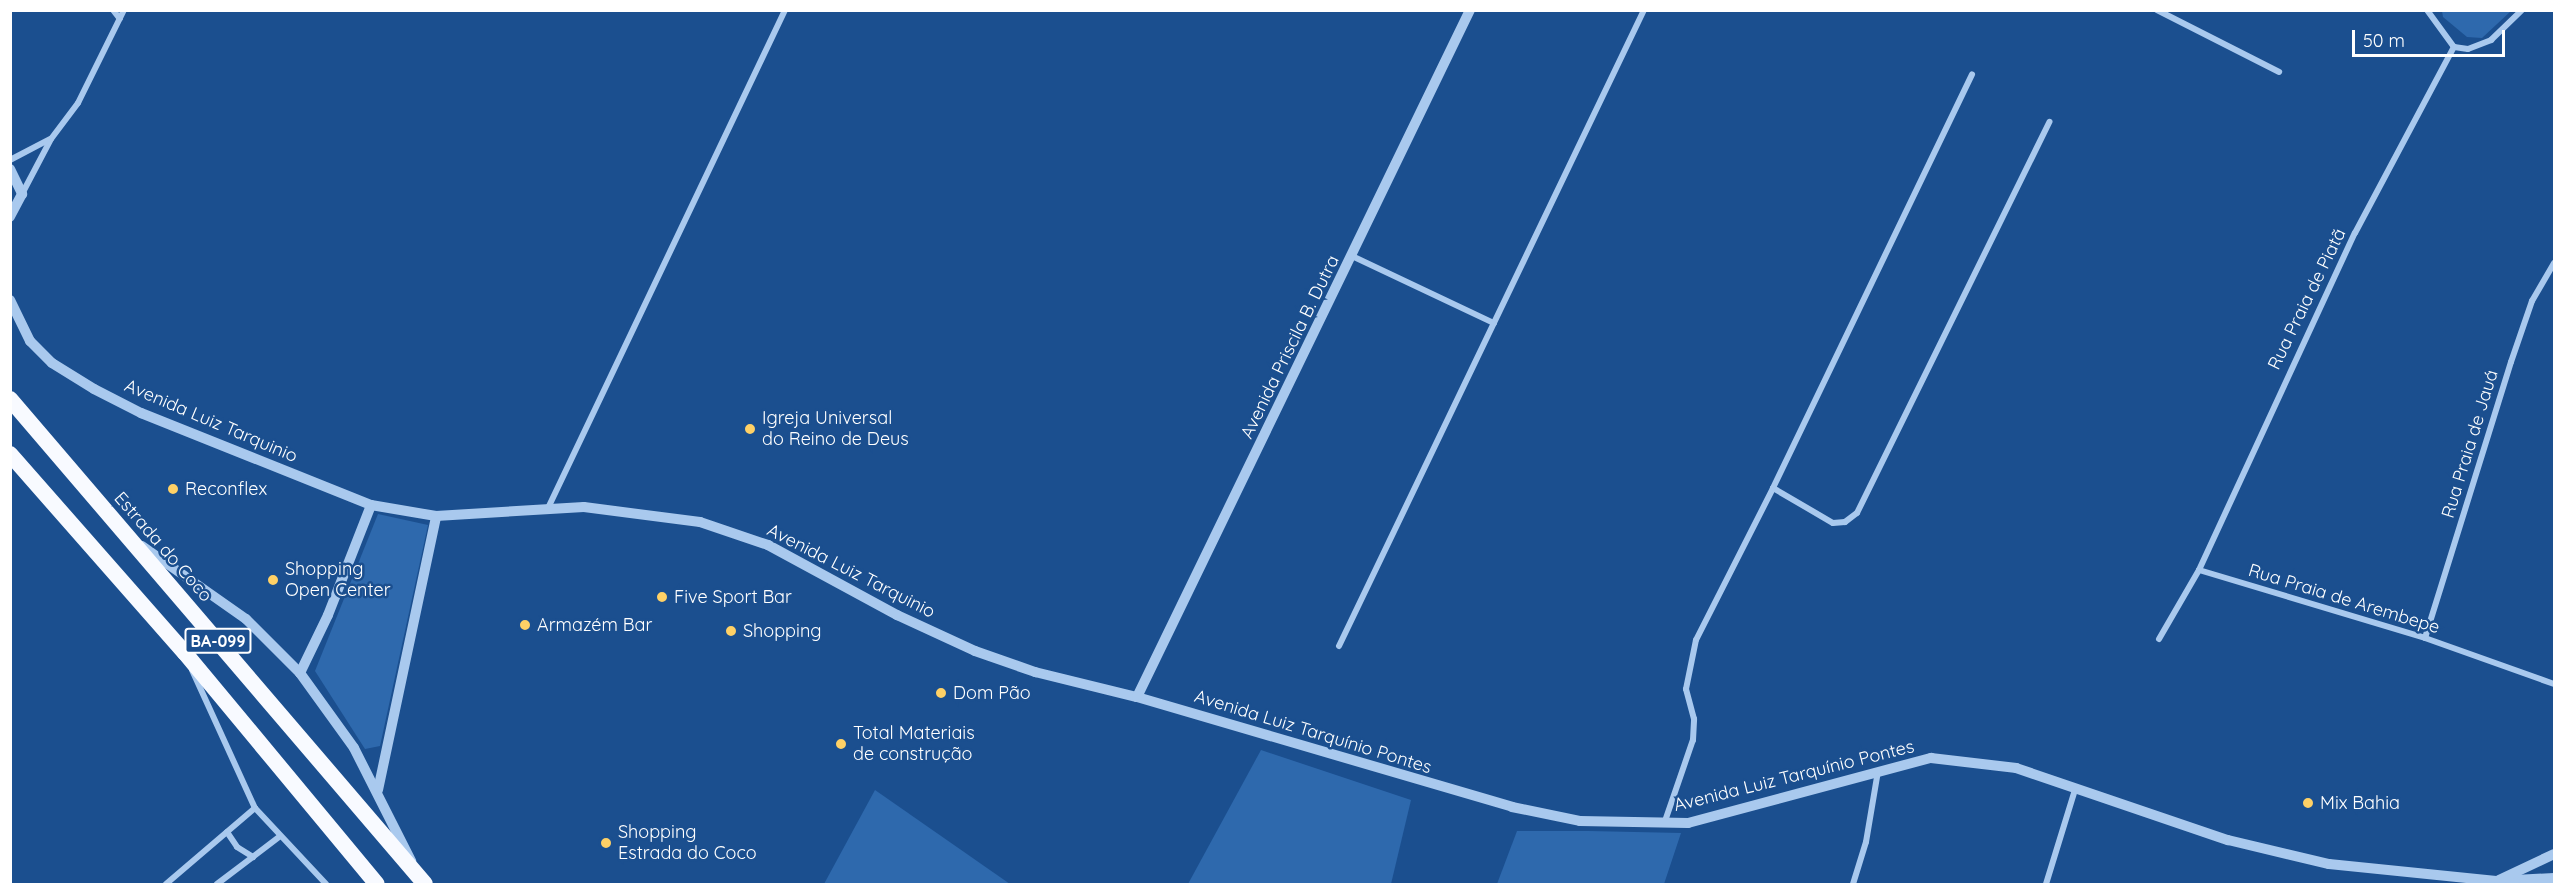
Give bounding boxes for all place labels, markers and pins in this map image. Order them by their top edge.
place label: Igreja Universal do Reino de Deus [762,408,909,450]
marker: Igreja Universal do Reino de Deus [743,422,757,436]
place label: Reconflex [185,478,267,500]
marker: Reconflex [166,482,180,496]
place label: Shopping Open Center [285,559,391,602]
marker: Shopping Open Center [266,573,280,587]
place label: Five Sport Bar [674,586,792,608]
marker: Five Sport Bar [655,590,669,604]
place label: Armazém Bar [537,614,652,636]
marker: Armazém Bar [518,618,532,632]
place label: Shopping [743,620,822,642]
marker: Shopping [724,624,738,638]
place label: Dom Pão [953,682,1031,704]
marker: Dom Pão [934,686,948,700]
place label: Total Materiais de construção [853,723,975,766]
marker: Total Materiais de construção [834,737,848,751]
place label: Mix Bahia [2320,792,2400,814]
marker: Mix Bahia [2301,796,2315,810]
place label: Shopping Estrada do Coco [618,822,757,864]
marker: Shopping Estrada do Coco [599,836,613,850]

